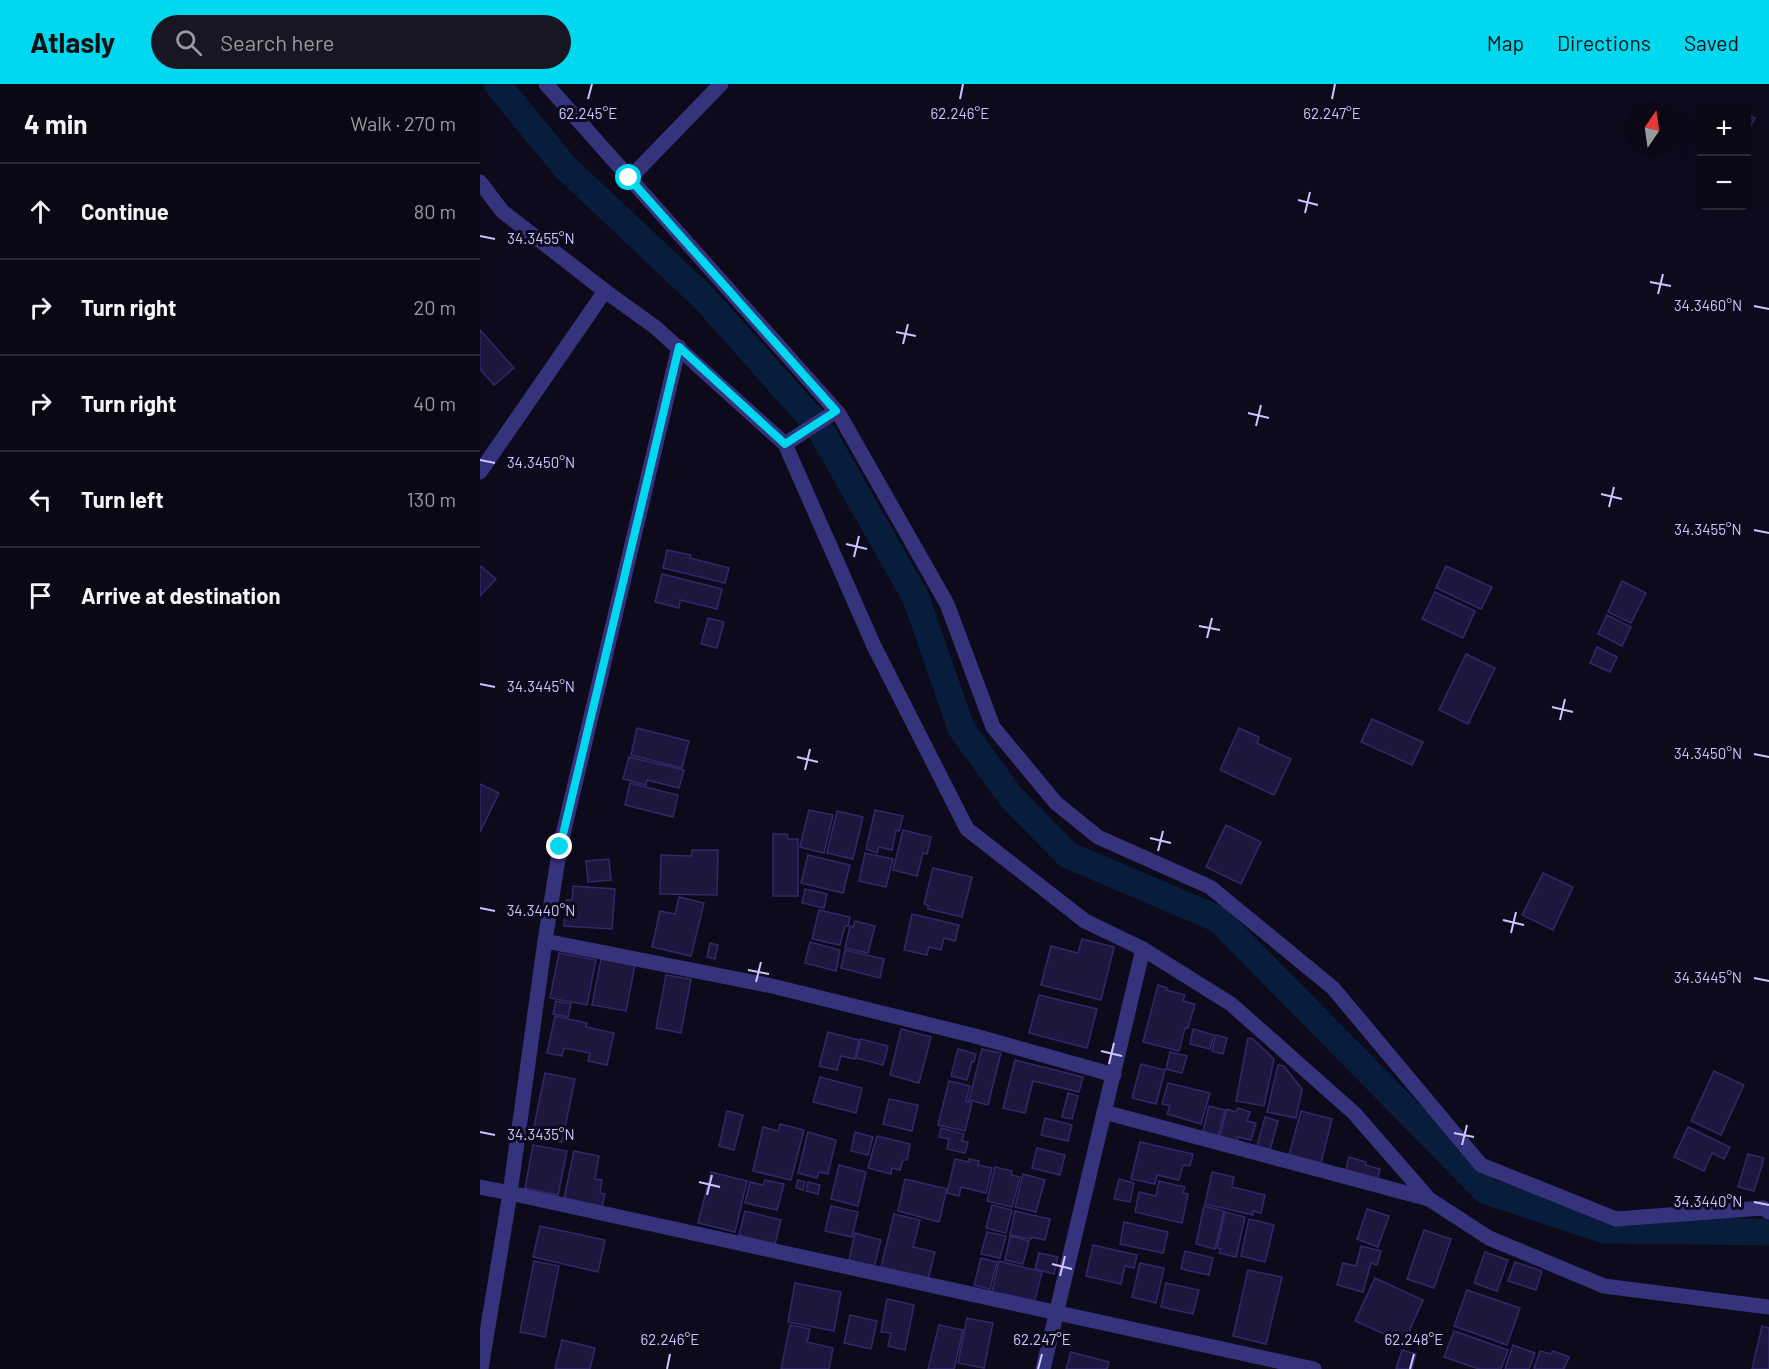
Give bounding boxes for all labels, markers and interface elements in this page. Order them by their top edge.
search box [151,15,571,69]
text: Atlasly [30,25,115,59]
icon: search [172,26,205,59]
text: Search here [220,29,335,55]
text: Map [1487,30,1524,55]
text: Directions [1557,30,1651,55]
text: Saved [1684,30,1739,55]
north arrow [1625,102,1679,156]
map controls [1697,102,1751,210]
button: + [1697,102,1751,156]
text: 62.245°E [559,104,617,122]
text: 62.246°E [931,104,989,122]
text: 62.247°E [1303,104,1361,122]
text: 4 min [24,108,88,139]
text: Walk · 270 m [350,111,456,135]
button: − [1697,156,1751,210]
route start [615,164,641,190]
icon: ahead [24,195,57,228]
text: Continue [81,198,169,224]
text: 80 m [414,199,456,223]
text: 34.3455°N [507,229,575,247]
icon: right [24,291,57,324]
text: Turn right [81,294,176,320]
text: 20 m [413,295,456,319]
text: 34.3460°N [1674,296,1742,314]
icon: right [24,387,57,420]
text: Turn right [81,390,176,416]
text: 40 m [413,391,456,415]
text: 34.3450°N [507,453,575,471]
icon: left [24,483,57,516]
text: Turn left [81,486,164,512]
text: 130 m [407,487,456,511]
text: 34.3455°N [1674,520,1742,538]
icon: arrive [24,579,57,612]
text: Arrive at destination [81,582,280,608]
text: 34.3445°N [507,677,575,695]
text: 34.3450°N [1674,744,1742,762]
route end [546,833,572,859]
text: 34.3440°N [507,901,575,919]
text: 34.3445°N [1674,968,1742,986]
text: 34.3435°N [507,1125,575,1143]
text: 34.3440°N [1674,1192,1742,1210]
text: 62.246°E [641,1330,699,1348]
text: 62.247°E [1013,1330,1071,1348]
text: 62.248°E [1385,1330,1443,1348]

